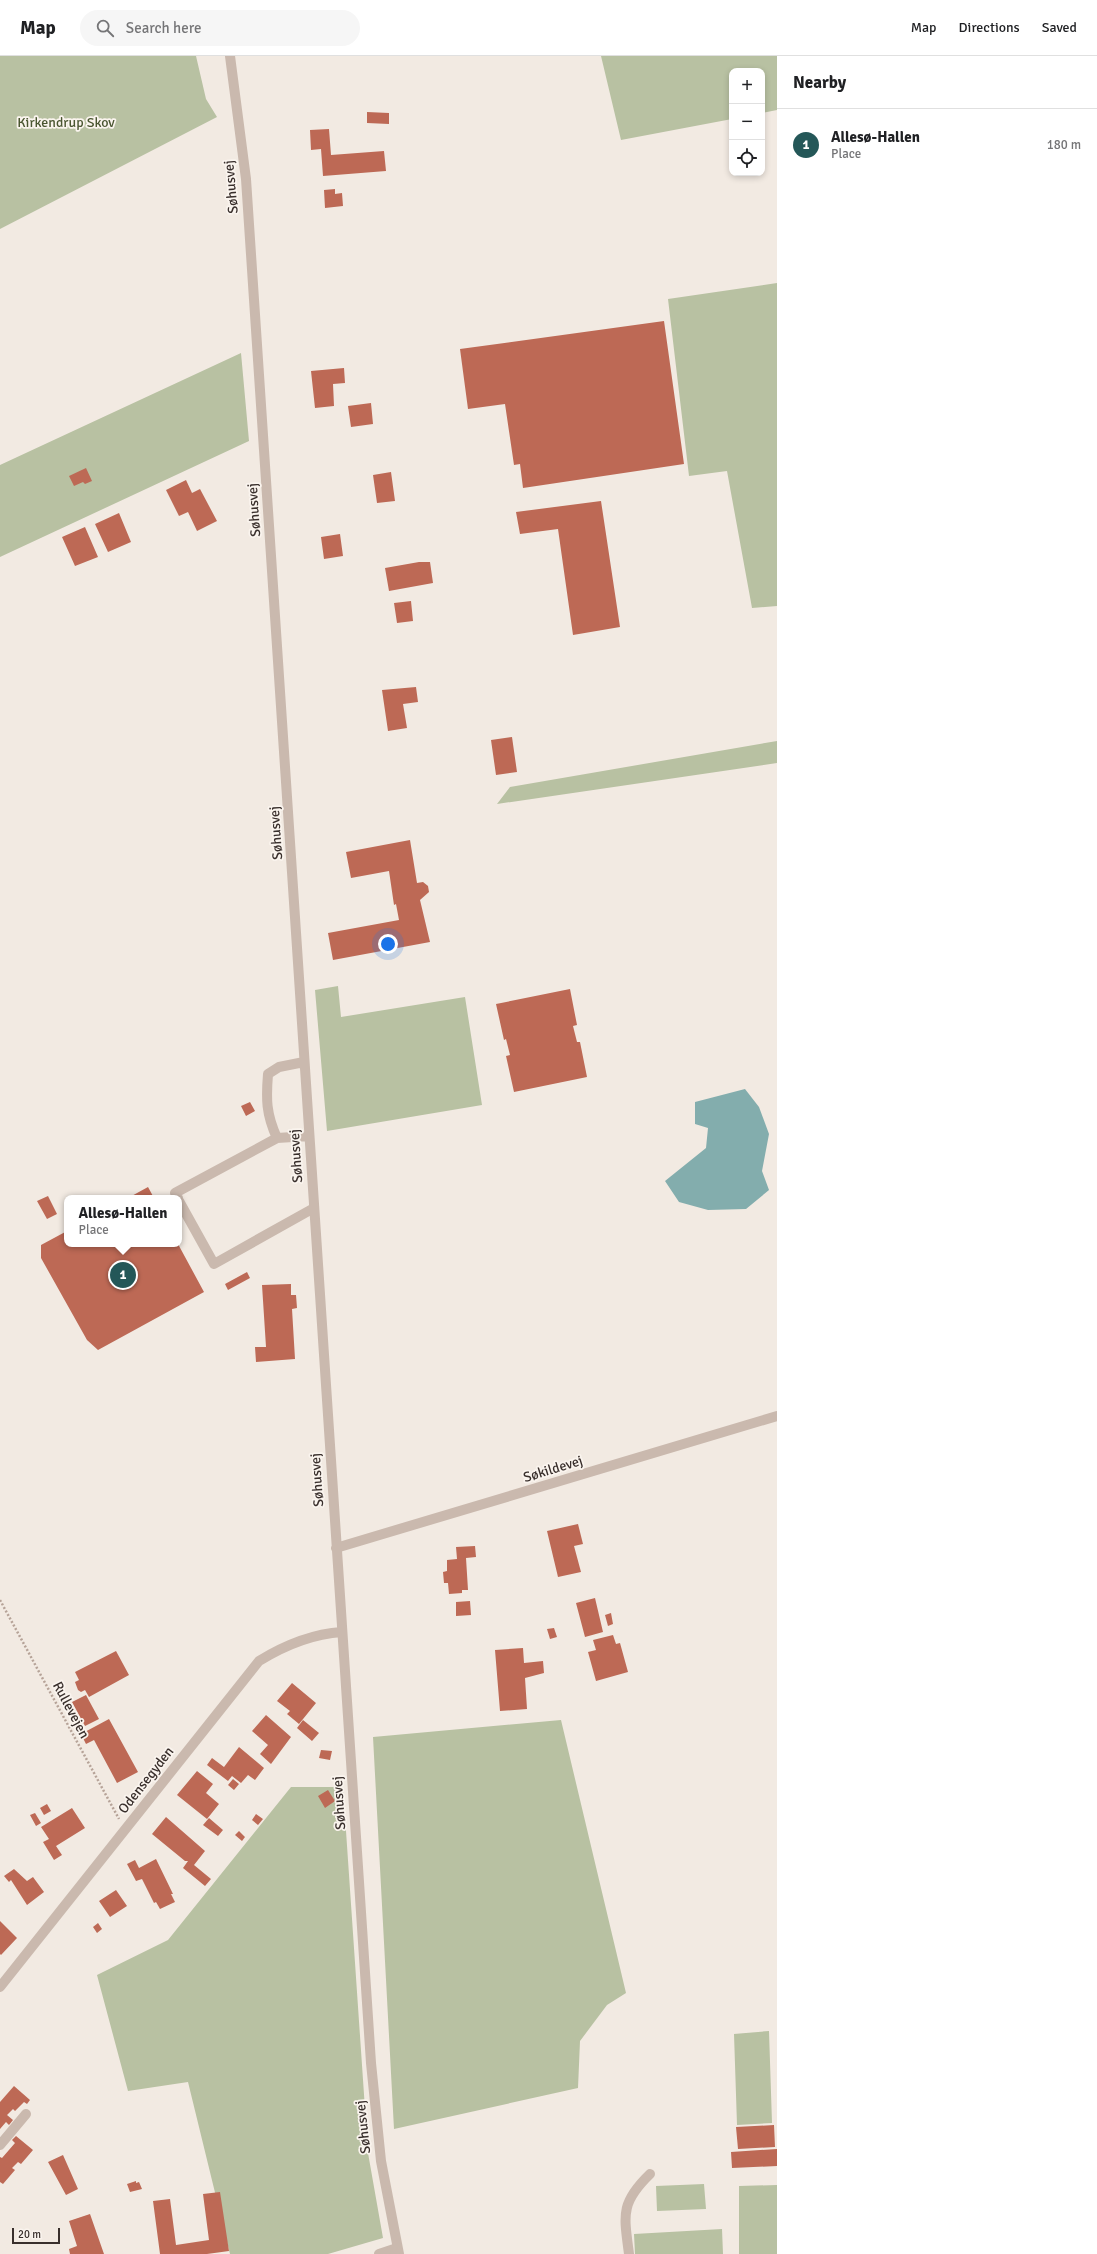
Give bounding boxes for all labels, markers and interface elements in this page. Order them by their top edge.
search box [80,10,360,46]
text: Map [20,16,56,40]
icon: search [94,17,116,39]
text: Search here [126,19,201,37]
text: Map [911,19,937,36]
text: Directions [959,19,1020,36]
text: Saved [1042,19,1077,36]
map controls [729,68,765,176]
button: + [729,68,765,104]
text: Nearby [793,72,846,93]
button: − [729,104,765,140]
park label: Kirkendrup Skov [17,114,115,131]
text: Allesø-Hallen [831,128,920,146]
text: 1 [802,137,810,153]
text: 180 m [1047,137,1081,153]
button: locate [729,140,765,176]
text: Place [831,146,861,162]
street label: Søhusvej [220,160,242,214]
street label: Søhusvej [244,483,264,537]
street label: Søhusvej [266,806,286,860]
your location [378,934,398,954]
street label: Søhusvej [286,1129,306,1183]
popup [64,1195,182,1247]
text: Allesø-Hallen [79,1204,167,1222]
text: Place [79,1222,109,1238]
pin: 1 [110,1260,136,1290]
street label: Søkildevej [521,1452,585,1486]
street label: Søhusvej [307,1453,327,1507]
street label: Rullevejen [49,1679,93,1741]
street label: Odensegyden [115,1743,177,1817]
street label: Søhusvej [329,1776,349,1830]
street label: Søhusvej [352,2099,374,2155]
scale bar [12,2226,60,2245]
text: 20 m [18,2228,41,2241]

